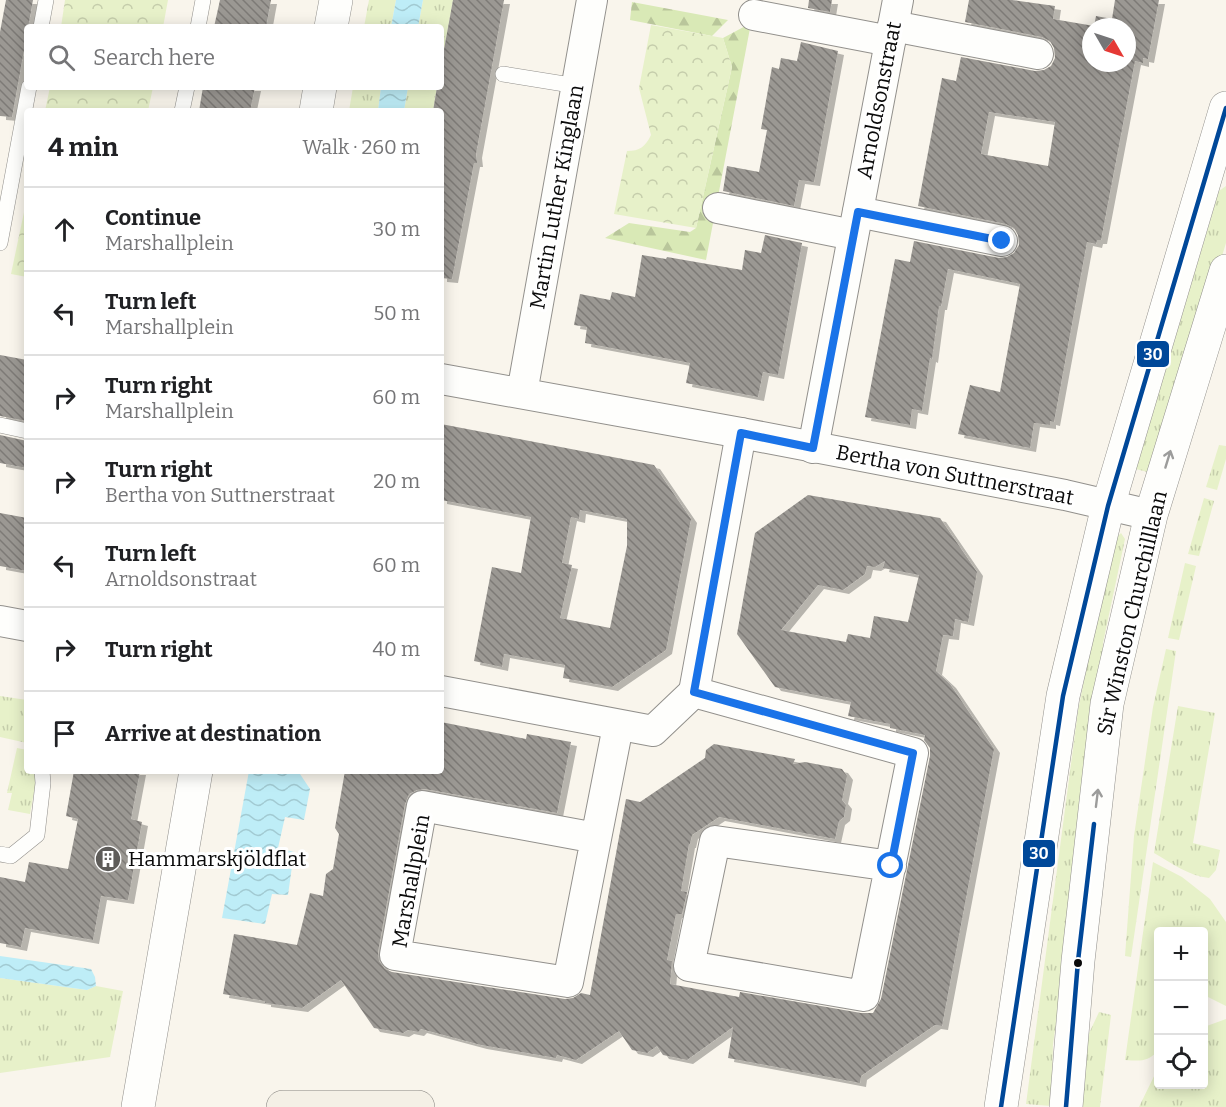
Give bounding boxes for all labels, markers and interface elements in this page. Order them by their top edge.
north arrow [1082,18,1136,72]
street label: Arnoldsonstraat [851,19,907,181]
search box [24,24,444,90]
icon: search [45,41,78,74]
text: Search here [93,44,215,71]
street label: Martin Luther Kinglaan [524,83,590,311]
text: 4 min [48,132,118,163]
text: Walk · 260 m [302,135,420,159]
text: Continue [105,204,201,231]
icon: ahead [48,213,81,246]
text: 30 m [373,217,420,241]
route end [988,227,1014,253]
text: Marshallplein [105,231,234,255]
text: Turn left [105,288,197,315]
icon: left [48,297,81,330]
text: 50 m [373,301,420,325]
text: Marshallplein [105,315,234,339]
line badge: 30 [1136,340,1170,368]
text: 30 [1143,345,1163,364]
text: Turn right [105,372,213,399]
icon: right [48,381,81,414]
text: 60 m [372,385,420,409]
text: Marshallplein [105,399,234,423]
street label: Bertha von Suttnerstraat [834,439,1076,511]
one-way arrow [1163,450,1174,469]
text: Turn right [105,456,213,483]
icon: right [48,465,81,498]
text: 20 m [373,469,420,493]
text: Bertha von Suttnerstraat [105,483,335,507]
street label: Sir Winston Churchilllaan [1091,488,1173,738]
text: Turn left [105,540,197,567]
icon: left [48,549,81,582]
text: 60 m [372,553,420,577]
text: Arnoldsonstraat [105,567,257,591]
icon: right [48,633,81,666]
text: Turn right [105,636,213,663]
text: 40 m [372,637,420,661]
icon: arrive [48,717,81,750]
text: Arrive at destination [105,720,321,747]
one-way arrow [1091,789,1102,808]
street label: Marshallplein [386,812,436,950]
line badge: 30 [1022,839,1056,868]
building icon: Hammarskjöldflat [93,844,123,874]
text: 30 [1029,844,1049,863]
place label: Hammarskjöldflat [128,846,307,872]
route start [877,852,903,878]
map controls [1154,927,1208,1089]
button: + [1154,927,1208,981]
unlabelled marker [1072,957,1084,969]
button: − [1154,981,1208,1035]
button: locate [1154,1035,1208,1089]

